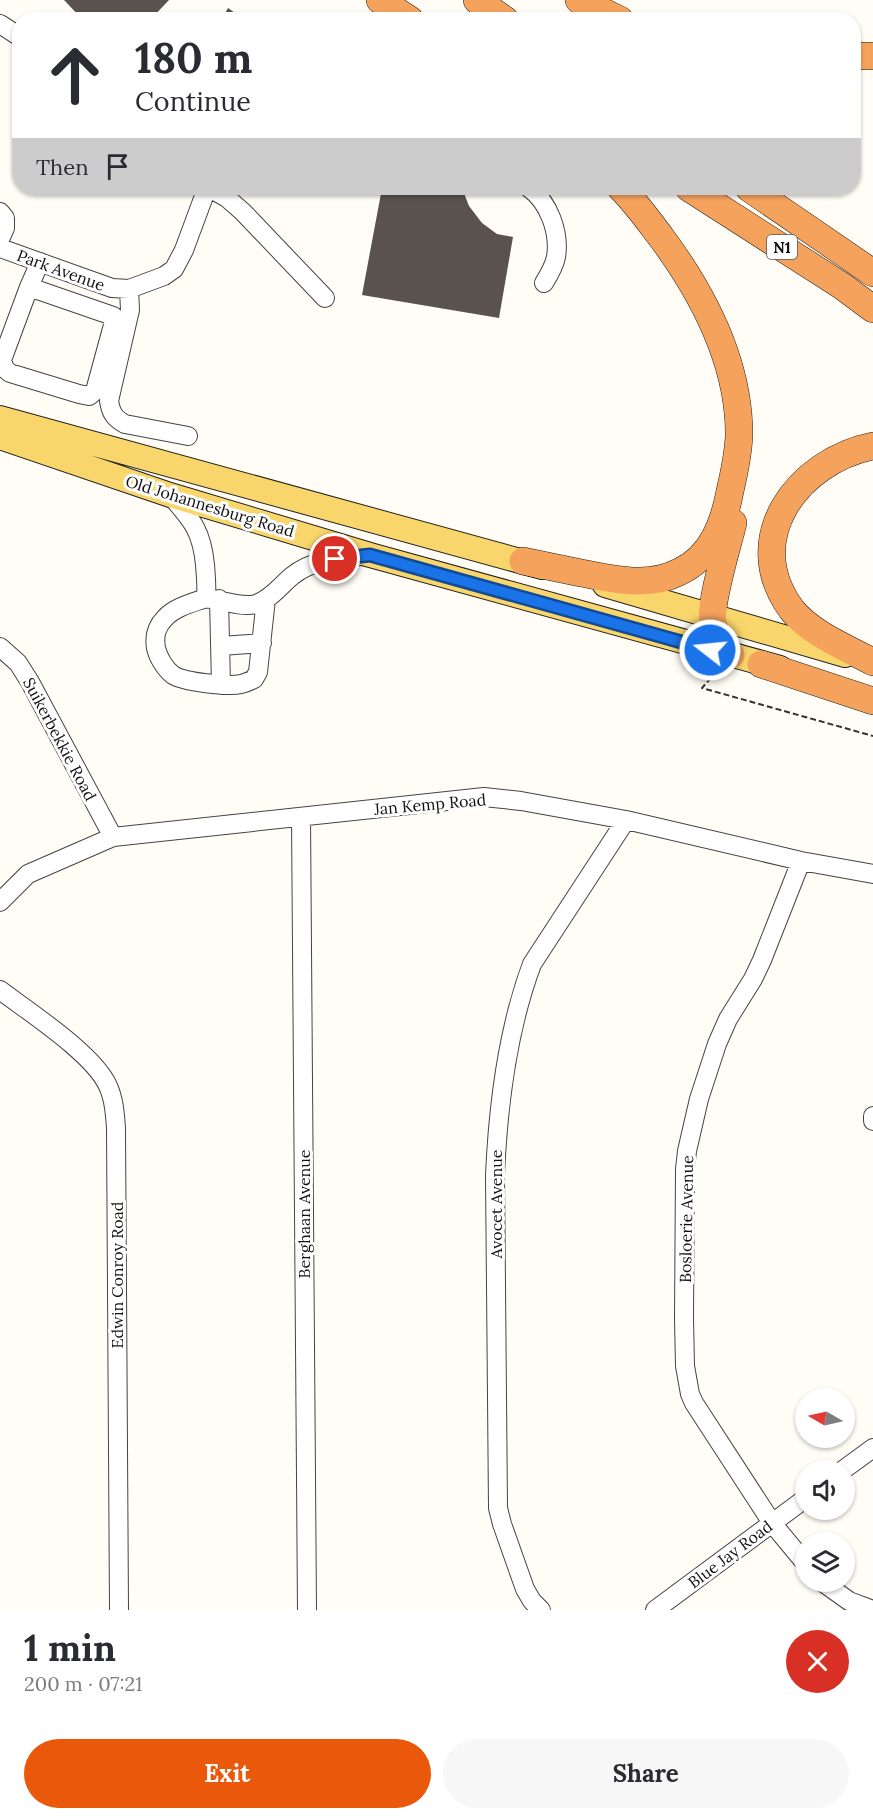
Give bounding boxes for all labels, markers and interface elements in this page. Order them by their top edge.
text: 180 m [135,31,252,85]
icon: ahead [36,36,114,114]
text: Continue [135,84,251,118]
icon: arrive [101,150,134,183]
text: Then [36,153,89,181]
road number: N1 [767,235,797,259]
street label: Park Avenue [14,245,108,295]
street label: Old Johannesburg Road [123,471,297,541]
pin [309,533,360,584]
icon: arrive [318,542,351,575]
position arrow [678,618,742,682]
street label: Suikerbekkie Road [19,674,101,804]
street label: Jan Kemp Road [372,789,487,819]
street label: Berghaan Avenue [294,1149,314,1279]
street label: Avocet Avenue [486,1149,506,1259]
street label: Bosloerie Avenue [675,1155,697,1283]
street label: Edwin Conroy Road [107,1201,127,1348]
north arrow [795,1388,855,1448]
map controls [795,1388,855,1592]
button: sound [795,1460,855,1520]
street label: Blue Jay Road [684,1516,776,1592]
button: layers [795,1532,855,1592]
text: 1 min [24,1625,116,1671]
button: close [786,1630,849,1693]
text: 200 m · 07:21 [24,1671,142,1696]
button: Exit [24,1739,431,1808]
button: Share [443,1739,849,1808]

